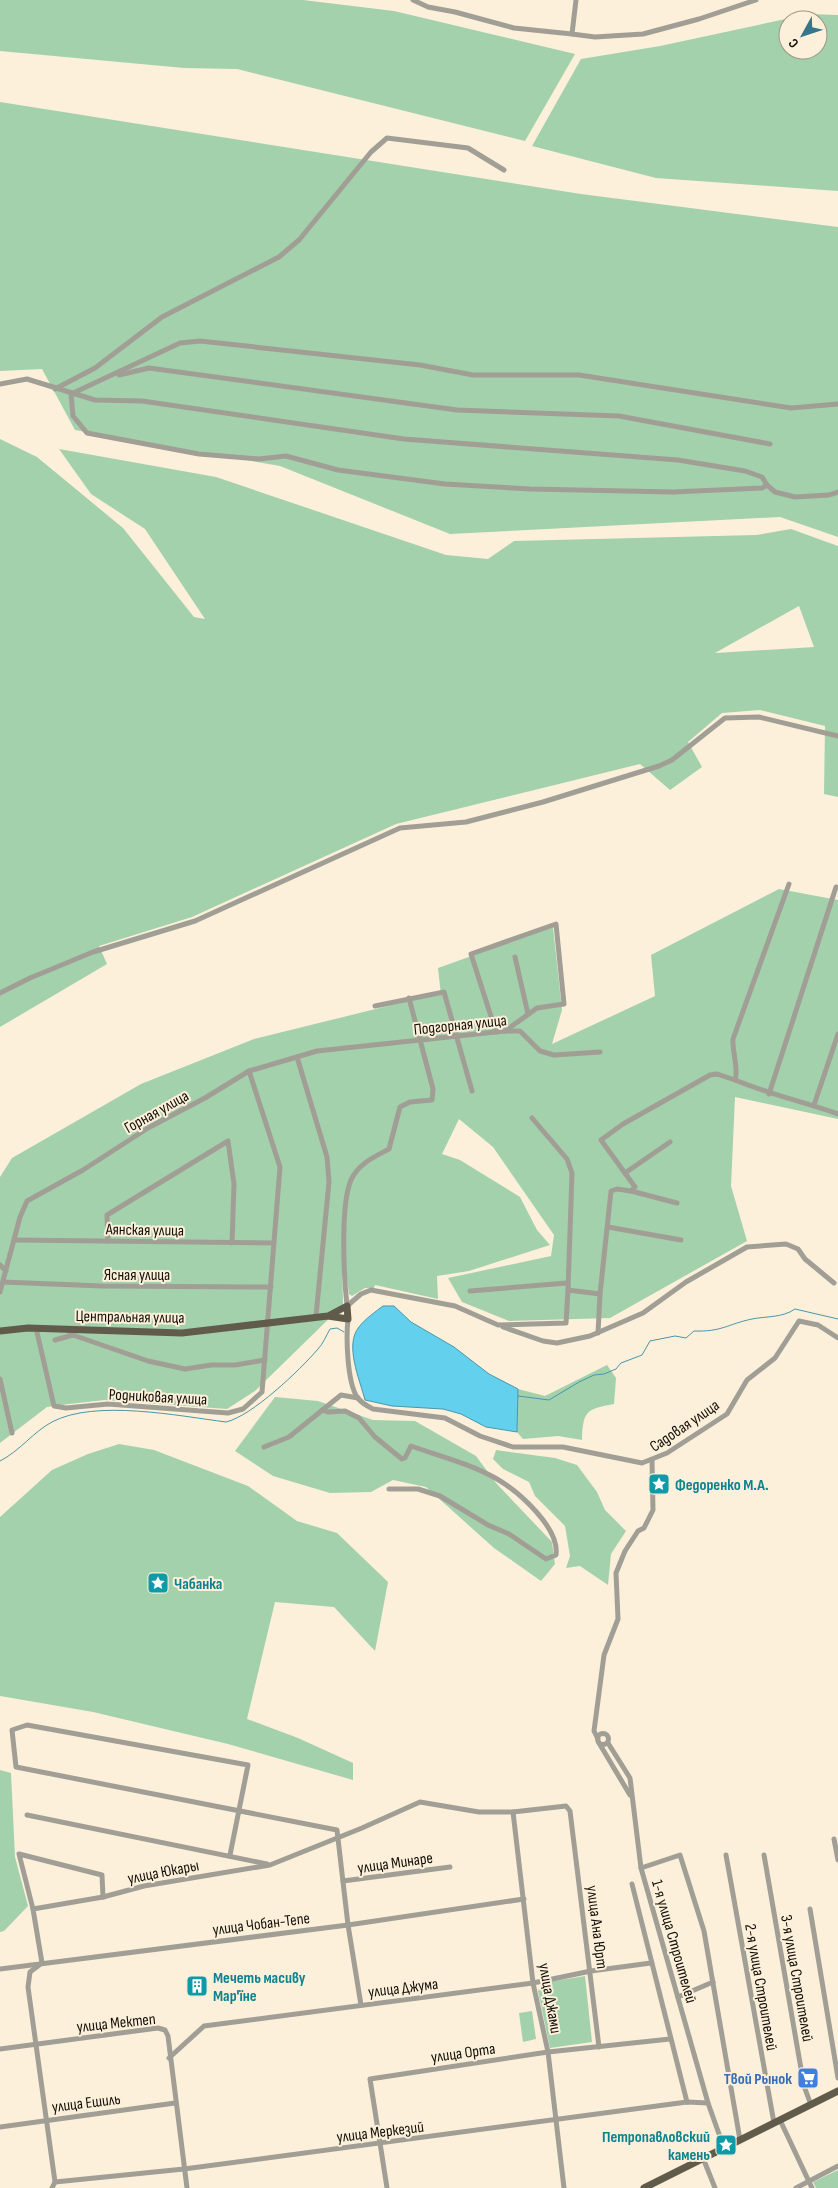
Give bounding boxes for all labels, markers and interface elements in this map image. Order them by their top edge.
north arrow [778,10,828,60]
text: С [785,35,802,51]
street label: Подгорная улица [413,1011,508,1040]
street label: Горная улица [121,1087,192,1138]
street label: Аянская улица [105,1220,184,1241]
street label: Ясная улица [104,1266,170,1285]
street label: Центральная улица [75,1307,185,1328]
street label: Родниковая улица [108,1385,208,1410]
street label: Садовая улица [646,1396,723,1456]
place icon: Федоренко М.А. [647,1472,671,1496]
place label: Федоренко М.А. [675,1476,769,1495]
place icon: Чабанка [146,1571,170,1595]
place label: Чабанка [174,1575,222,1594]
street label: улица Минаре [356,1849,434,1878]
street label: улица Юкары [126,1856,201,1889]
street label: 1-я улица Строителей [647,1878,700,2005]
street label: улица Ана Юрт [582,1884,611,1970]
street label: улица Чобан-Тепе [211,1909,311,1940]
street label: 3-я улица Строителей [776,1913,817,2043]
street label: 2-я улица Строителей [740,1922,781,2052]
street label: улица Джами [534,1962,565,2035]
place label: Мечеть масиву Мар'їне [213,1969,306,2006]
building icon: Мечеть масиву Мар'їне [185,1974,209,1998]
street label: улица Джума [367,1975,439,2002]
street label: улица Мектеп [76,2010,157,2037]
street label: улица Орта [430,2040,497,2067]
supermarket icon: Твой Рынок [796,2066,820,2090]
place label: Твой Рынок [724,2070,792,2089]
street label: улица Ешиль [51,2090,122,2117]
street label: улица Меркезий [335,2118,425,2147]
place label: Петропавловский камень [602,2128,710,2165]
place icon: Петропавловский камень [714,2133,738,2157]

